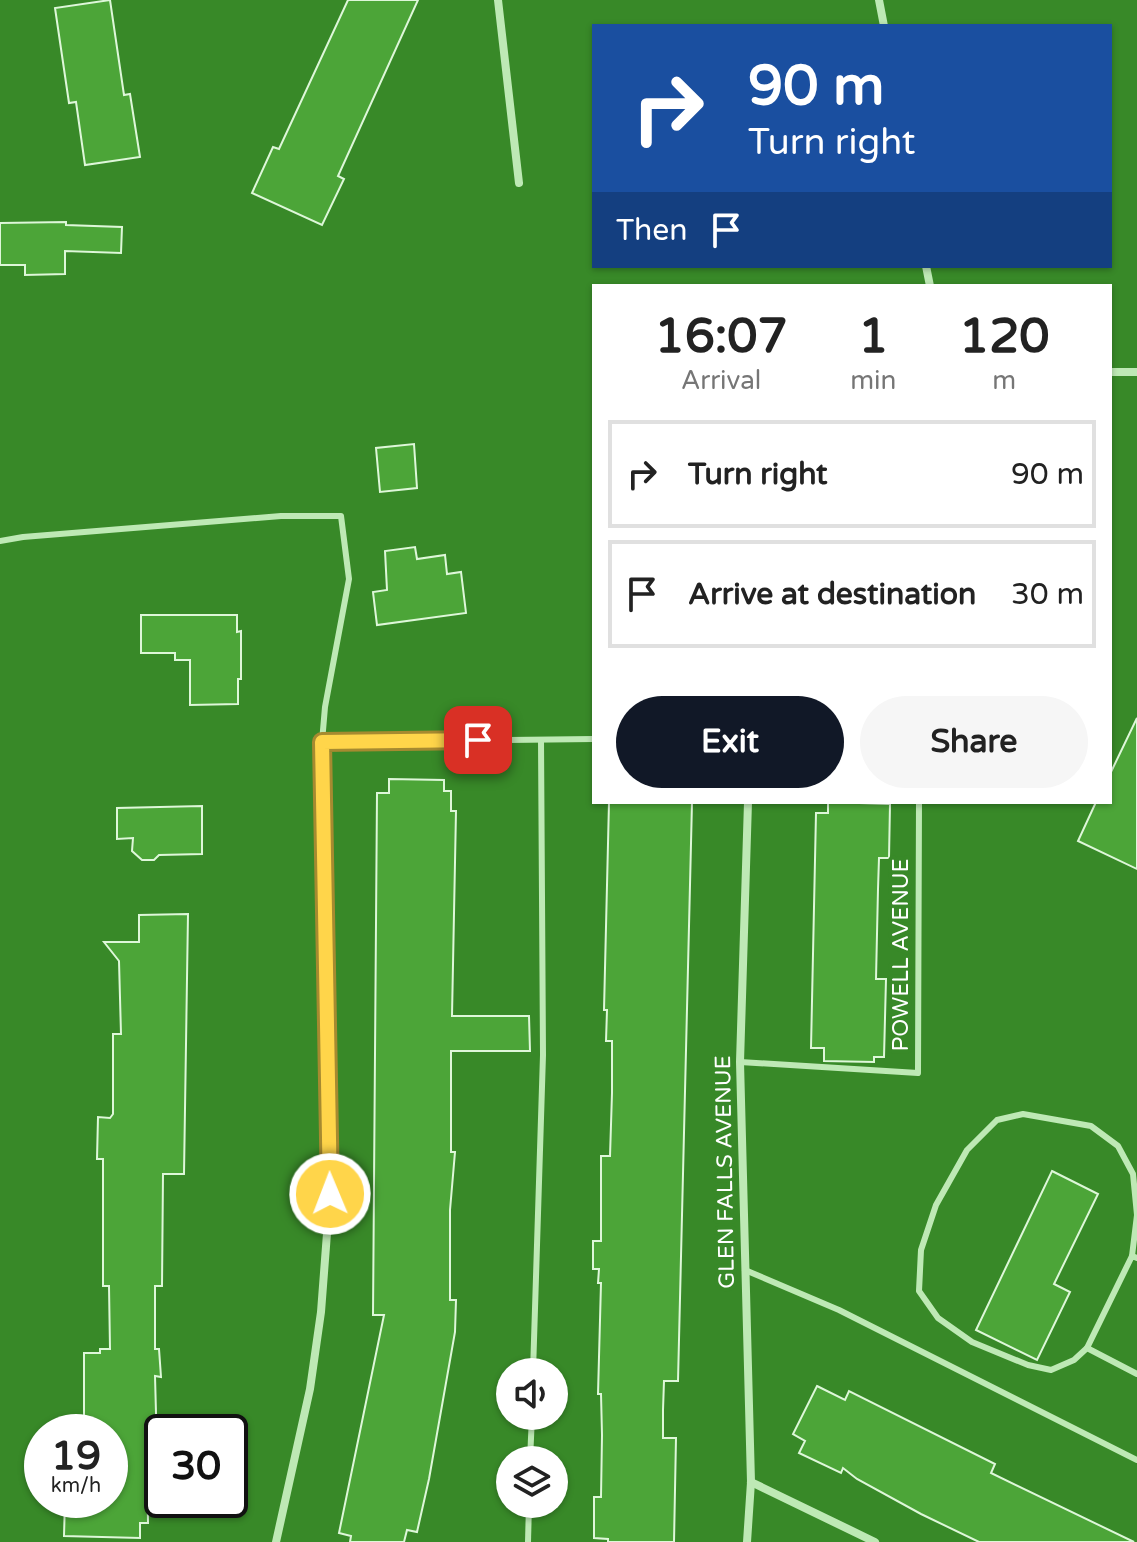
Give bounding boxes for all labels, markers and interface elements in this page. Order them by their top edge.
text: 90 m [748,53,884,120]
icon: right [616,56,720,160]
text: Turn right [748,121,915,164]
icon: arrive [704,208,748,252]
text: Then [616,212,688,249]
text: 16:07 [655,308,788,366]
text: 1 [858,308,888,366]
text: 120 [959,308,1049,366]
text: Arrival [681,365,761,396]
text: min [850,365,896,396]
text: m [992,365,1016,396]
icon: right [620,452,664,496]
text: Turn right [688,456,828,493]
text: 90 m [1011,456,1084,493]
icon: arrive [620,572,664,616]
text: Arrive at destination [688,576,976,613]
text: 30 m [1011,576,1084,613]
button: Exit [616,696,844,788]
button: Share [860,696,1088,788]
pin [444,706,512,774]
icon: arrive [456,718,500,762]
street label: POWELL AVENUE [888,858,914,1052]
street label: GLEN FALLS AVENUE [710,1055,740,1289]
position arrow [288,1152,372,1236]
map controls [496,1358,568,1518]
button: sound [496,1358,568,1430]
speed limit sign: 30 [144,1414,248,1518]
text: 19 [51,1432,101,1480]
button: layers [496,1446,568,1518]
text: km/h [51,1474,101,1498]

